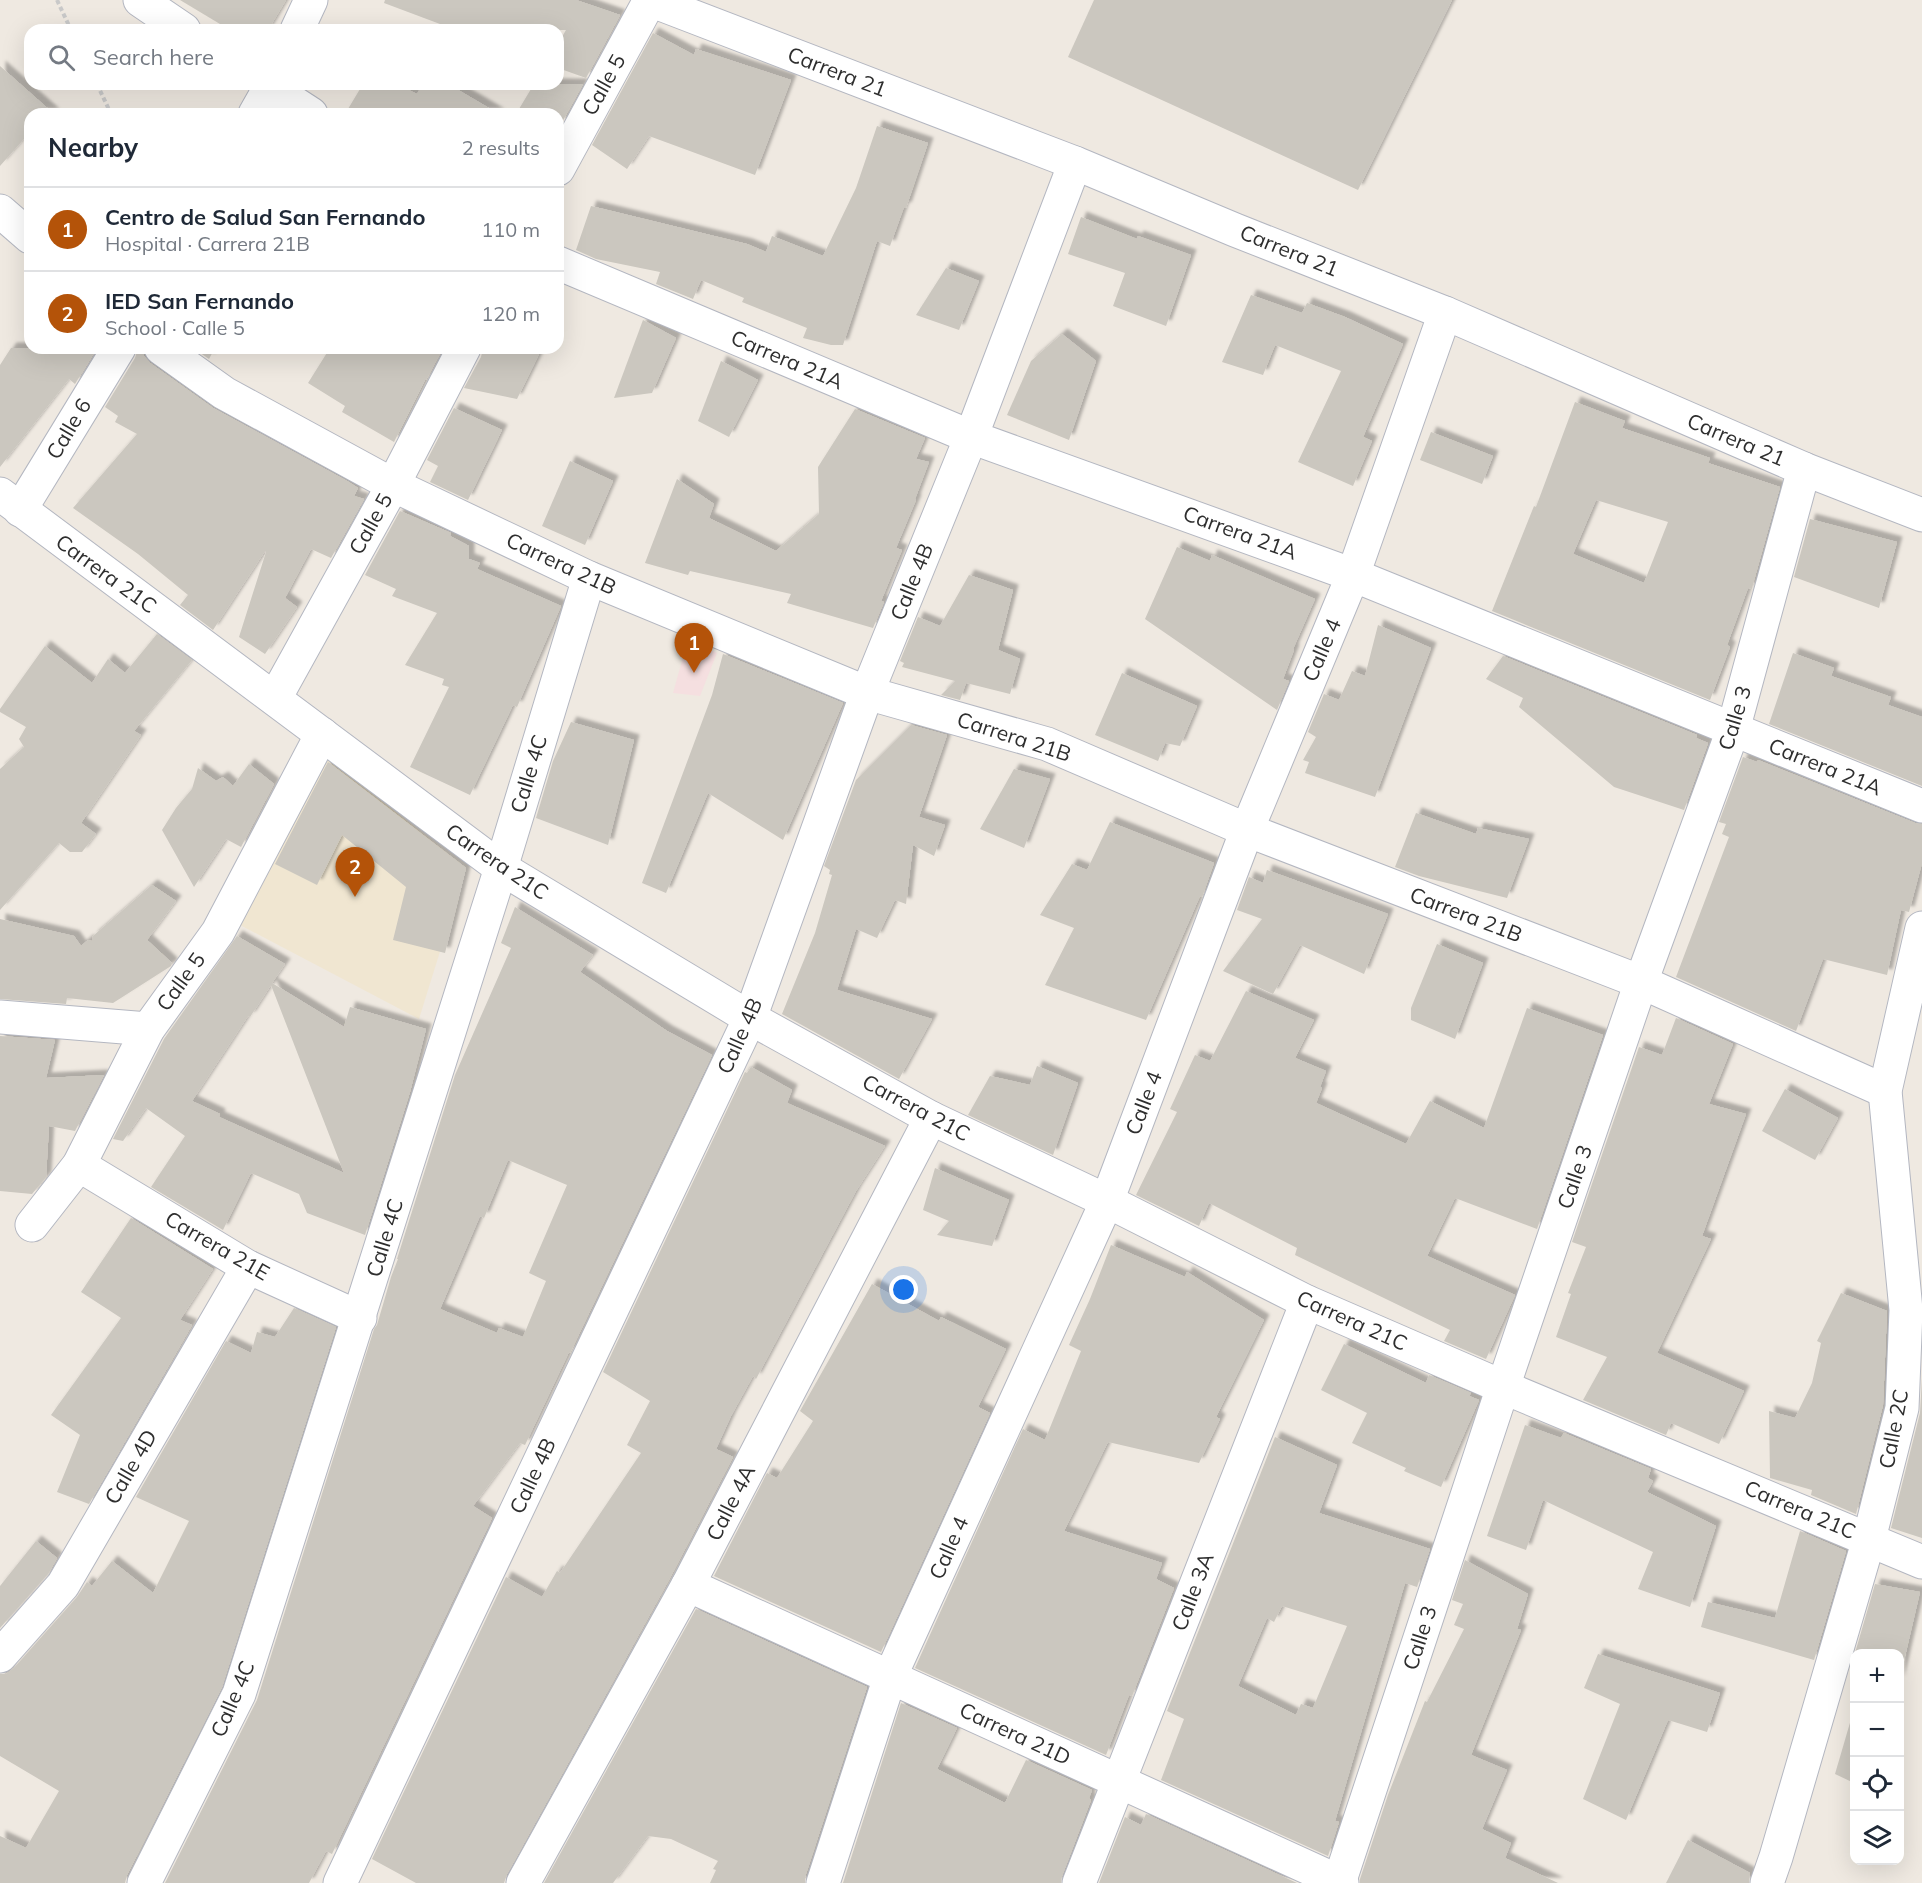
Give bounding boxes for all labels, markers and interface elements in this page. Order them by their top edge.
search box [24,24,564,90]
street label: Carrera 21 [784,40,891,102]
icon: search [45,41,78,74]
text: Search here [93,43,214,71]
street label: Calle 5 [576,49,631,120]
text: Nearby [48,131,138,164]
text: 2 results [462,135,540,160]
text: Centro de Salud San Fernando [105,203,425,231]
text: 1 [62,217,74,242]
text: 110 m [481,217,540,242]
street label: Carrera 21 [1236,219,1342,282]
text: Hospital · Carrera 21B [105,231,310,256]
text: IED San Fernando [105,287,294,315]
text: 2 [62,301,74,326]
text: 120 m [481,301,540,326]
text: School · Calle 5 [105,315,245,340]
street label: Carrera 21A [727,324,848,395]
street label: Calle 6 [40,393,96,464]
street label: Carrera 21 [1683,407,1789,471]
street label: Calle 5 [343,488,398,559]
street label: Carrera 21A [1180,499,1301,565]
street label: Carrera 21B [502,526,620,600]
street label: Carrera 21C [51,528,162,618]
street label: Calle 4B [884,539,938,624]
street label: Calle 4 [1296,614,1346,685]
pin: 1 [674,624,714,673]
street label: Calle 3 [1712,682,1756,753]
street label: Carrera 21B [954,705,1075,767]
street label: Calle 4C [504,731,552,816]
street label: Carrera 21A [1765,732,1886,801]
street label: Carrera 21C [441,817,554,905]
pin: 2 [336,848,374,897]
street label: Carrera 21B [1407,881,1526,947]
street label: Calle 5 [150,947,210,1016]
street label: Calle 4B [711,994,767,1078]
street label: Calle 4 [1119,1067,1167,1138]
street label: Carrera 21C [858,1068,975,1146]
street label: Calle 3 [1551,1141,1597,1212]
street label: Calle 4C [360,1195,408,1280]
street label: Carrera 21E [161,1205,274,1285]
your location [889,1275,918,1304]
street label: Carrera 21C [1293,1284,1412,1356]
street label: Calle 2C [1873,1387,1913,1471]
street label: Calle 4D [98,1425,162,1508]
street label: Calle 4B [503,1434,561,1518]
street label: Calle 4A [700,1460,760,1545]
street label: Carrera 21C [1741,1474,1860,1544]
street label: Calle 4 [923,1512,974,1583]
street label: Calle 3A [1165,1548,1219,1634]
street label: Calle 3 [1396,1602,1442,1673]
map controls [1850,1649,1904,1865]
button: + [1850,1649,1904,1703]
street label: Calle 4C [204,1656,260,1741]
street label: Carrera 21D [956,1696,1075,1770]
button: − [1850,1703,1904,1757]
button: locate [1850,1757,1904,1811]
button: layers [1850,1811,1904,1865]

